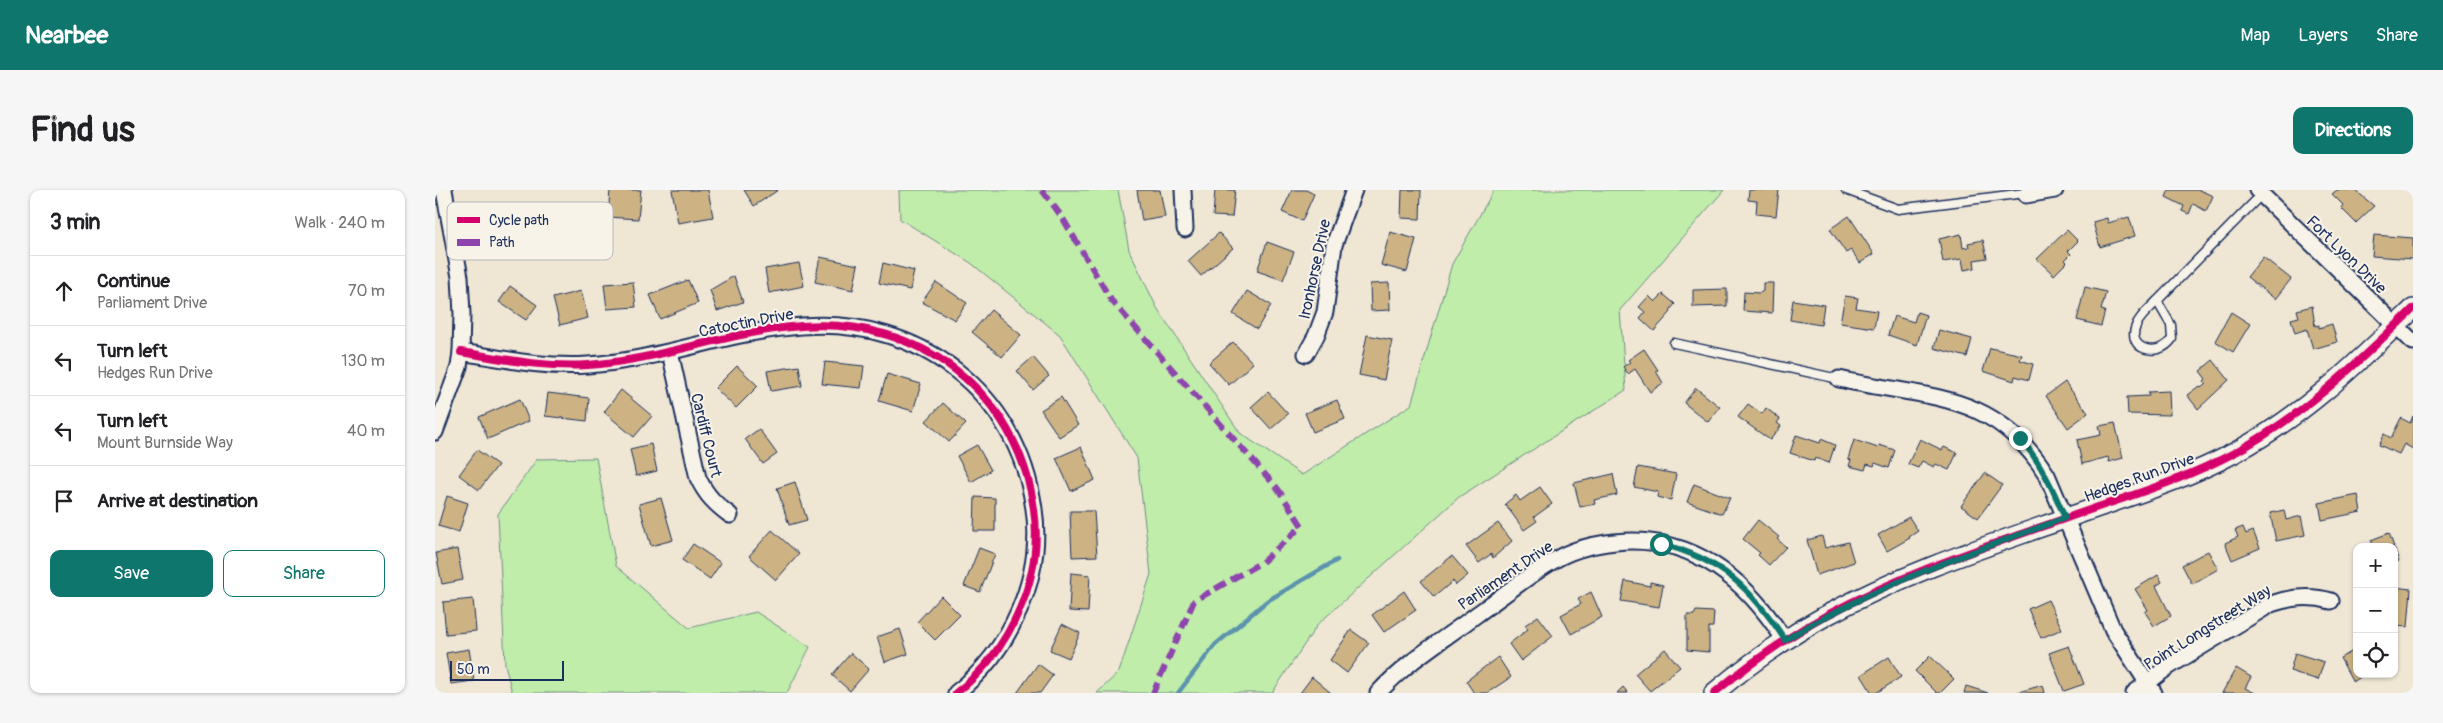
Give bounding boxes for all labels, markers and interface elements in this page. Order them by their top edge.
text: Nearbee [25,21,108,50]
text: Map [2241,24,2270,47]
text: Layers [2298,24,2348,47]
text: Share [2376,24,2418,47]
button: Directions [2293,107,2413,154]
text: Find us [30,108,135,152]
legend [447,202,613,260]
text: 3 min [50,209,100,236]
street label: Fort Lyon Drive [2302,211,2391,298]
text: Cycle path [489,212,549,229]
text: Walk · 240 m [294,213,385,233]
street label: Ironhorse Drive [1295,217,1335,321]
text: Path [489,234,514,251]
text: Continue [97,269,170,293]
icon: ahead [50,277,78,305]
text: 70 m [348,281,385,301]
text: Parliament Drive [97,293,207,313]
street label: Catoctin Drive [697,304,795,342]
text: Turn left [97,339,167,363]
icon: left [50,347,78,375]
text: 130 m [341,351,385,371]
text: Hedges Run Drive [97,363,213,383]
street label: Cardiff Court [686,391,726,480]
text: Turn left [97,409,167,433]
icon: left [50,417,78,445]
text: 40 m [347,421,385,441]
route end [2009,427,2032,450]
text: Mount Burnside Way [97,433,233,453]
street label: Hedges Run Drive [2082,449,2197,507]
icon: arrive [50,487,78,515]
text: Arrive at destination [97,489,258,513]
route start [1650,533,1673,556]
street label: Parliament Drive [1454,537,1557,615]
map controls [2353,543,2398,678]
button: + [2353,543,2398,588]
button: Save [50,550,213,597]
button: Share [223,550,385,597]
street label: Point Longstreet Way [2140,581,2275,675]
button: − [2353,588,2398,633]
button: locate [2353,633,2398,678]
scale bar [450,658,564,681]
text: 50 m [457,661,490,678]

